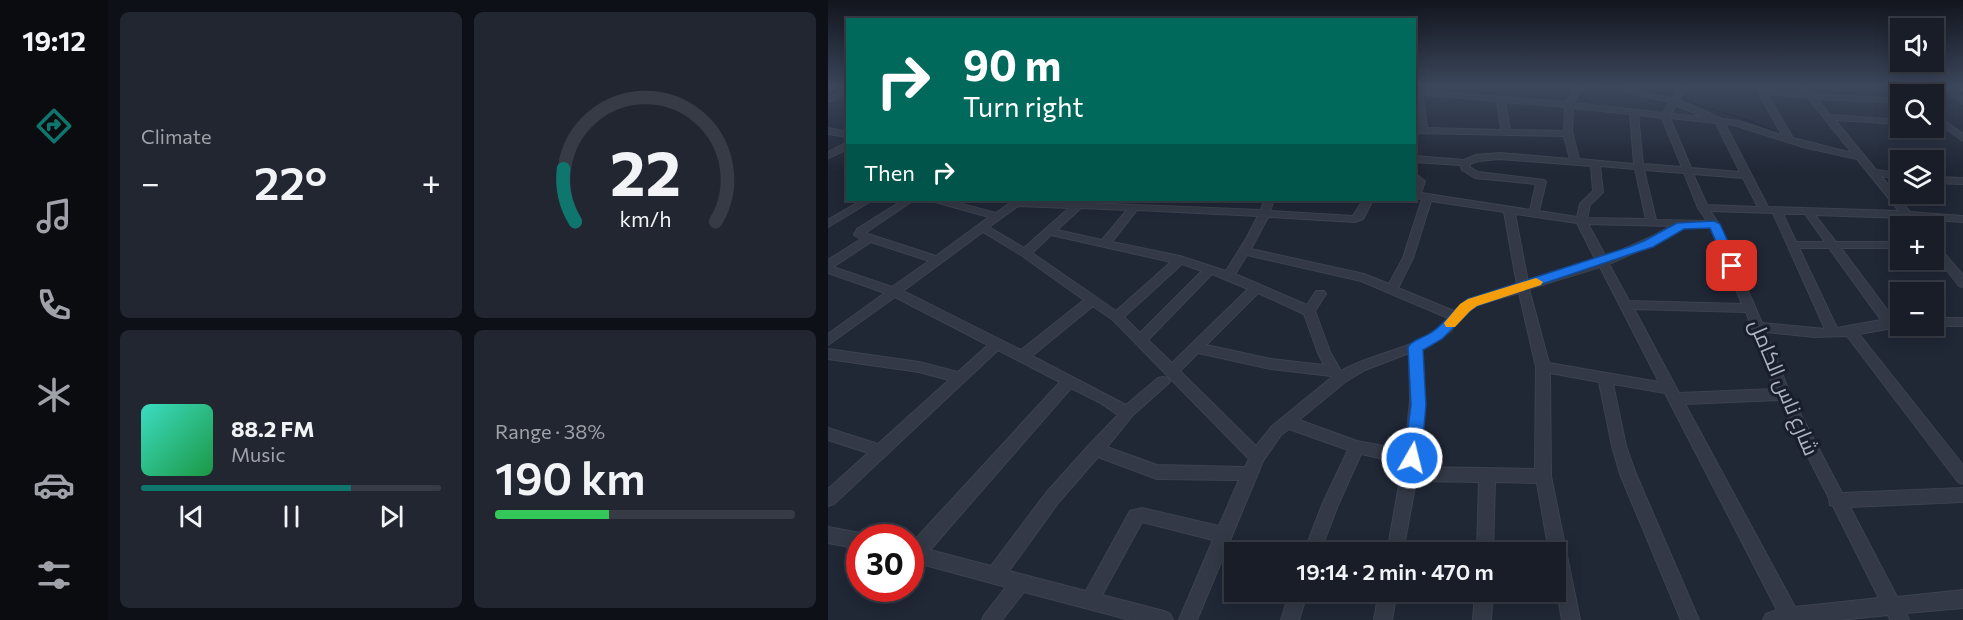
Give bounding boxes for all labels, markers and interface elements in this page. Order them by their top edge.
map controls [1890,18,1944,336]
button: sound [1890,18,1944,72]
text: 19:12 [22,24,86,57]
text: 90 m [963,38,1062,90]
icon: right [864,42,942,120]
button: search [1890,84,1944,138]
text: Turn right [963,90,1083,123]
icon: directions [33,105,75,147]
text: Climate [141,124,211,148]
text: 22 [609,133,681,209]
button: layers [1890,150,1944,204]
text: 22° [254,154,327,209]
icon: right [927,156,960,189]
text: Then [864,159,915,186]
text: − [141,161,160,202]
text: + [422,161,441,202]
icon: music [33,195,75,237]
text: km/h [619,205,671,231]
button: + [1890,216,1944,270]
pin [1706,240,1757,291]
icon: arrive [1715,249,1748,282]
button: − [1890,282,1944,336]
icon: phone [33,284,75,326]
street label: شارع ناس الكامل [1742,315,1825,460]
icon: climate [33,374,75,416]
text: 88.2 FM [231,415,314,442]
text: Range · 38% [495,419,605,443]
position arrow [1380,426,1444,490]
text: Music [231,442,285,466]
text: 190 km [495,449,646,504]
icon: car [33,464,75,506]
icon: previous [175,500,208,533]
icon: pause [275,500,308,533]
icon: next [375,500,408,533]
speed limit sign: 30 [846,524,924,602]
icon: filters [33,554,75,596]
text: 19:14 · 2 min · 470 m [1296,558,1494,585]

